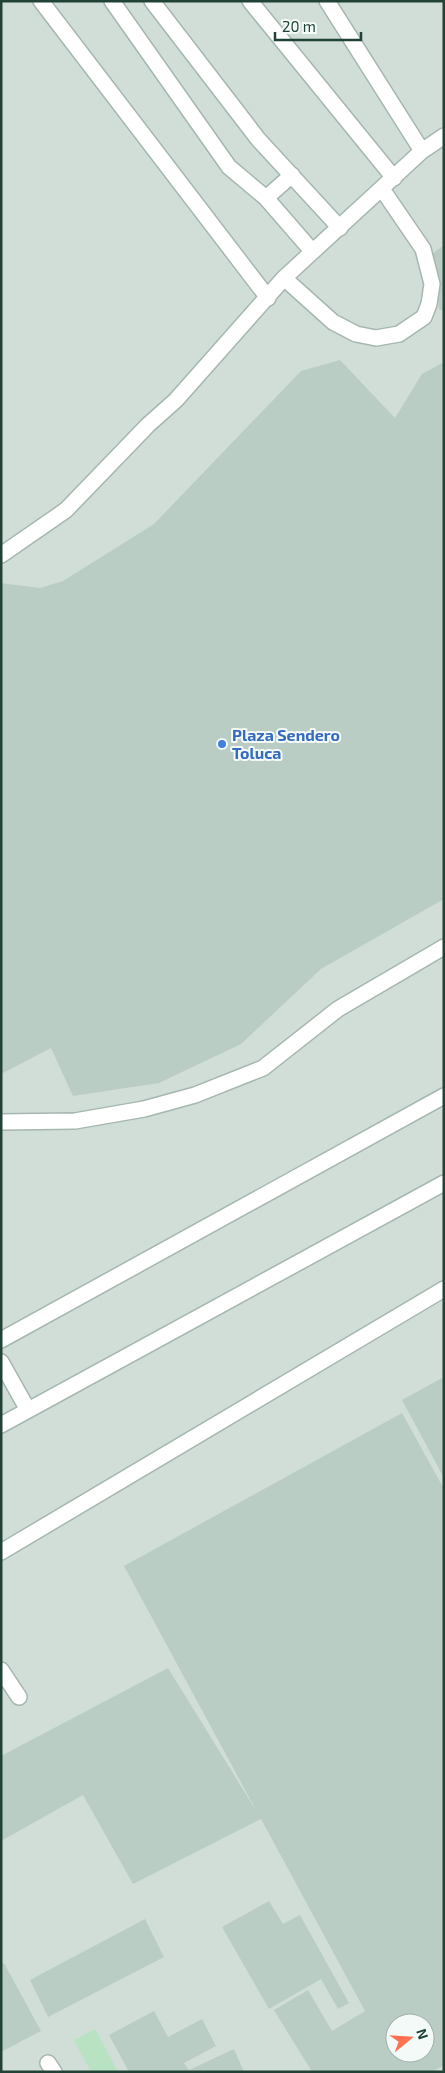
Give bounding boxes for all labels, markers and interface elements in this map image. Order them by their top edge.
scale bar [275,10,361,42]
text: 20 m [282,17,316,35]
place label: Plaza Sendero Toluca [232,725,340,762]
marker: Plaza Sendero Toluca [216,738,228,750]
north arrow [385,2013,435,2063]
text: N [413,2026,432,2041]

